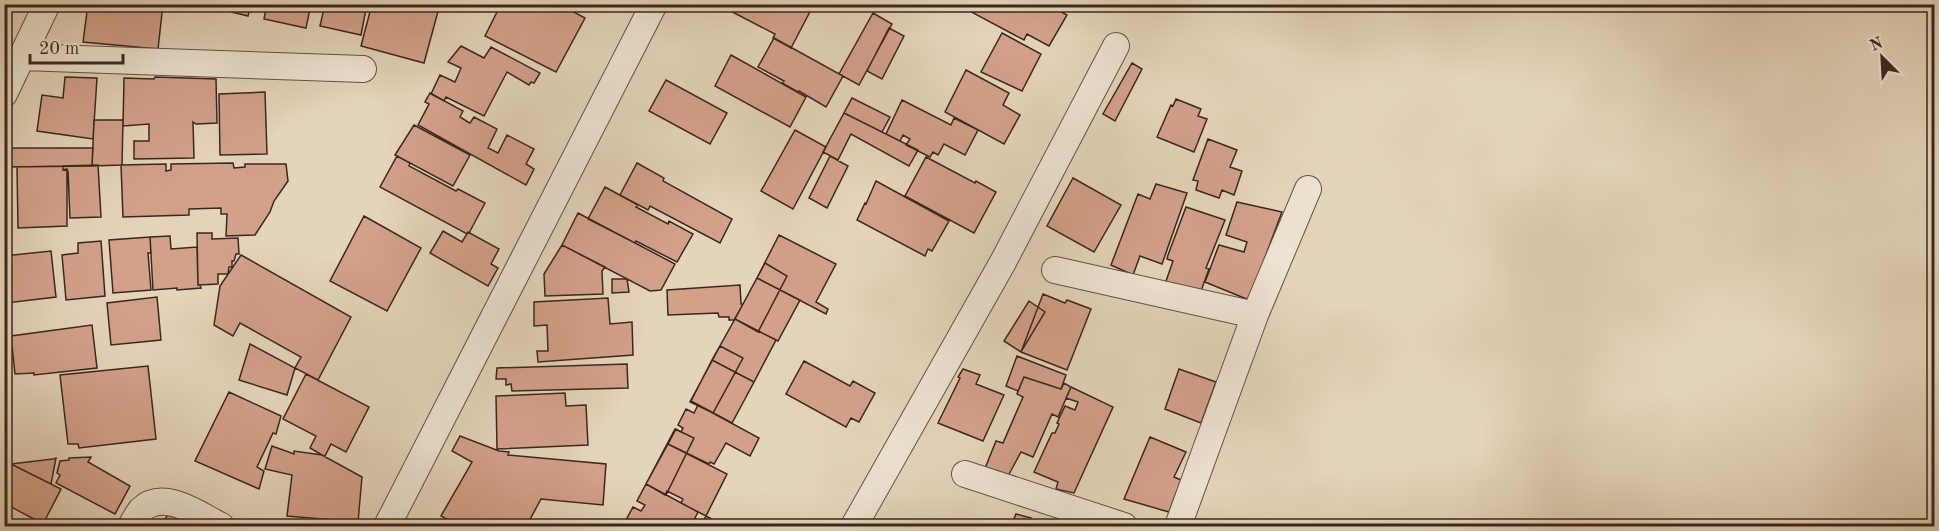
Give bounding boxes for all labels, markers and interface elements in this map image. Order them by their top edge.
scale bar [30,27,123,65]
north arrow [1852,27,1912,87]
text: N [1868,35,1886,55]
text: 20 m [39,40,79,58]

